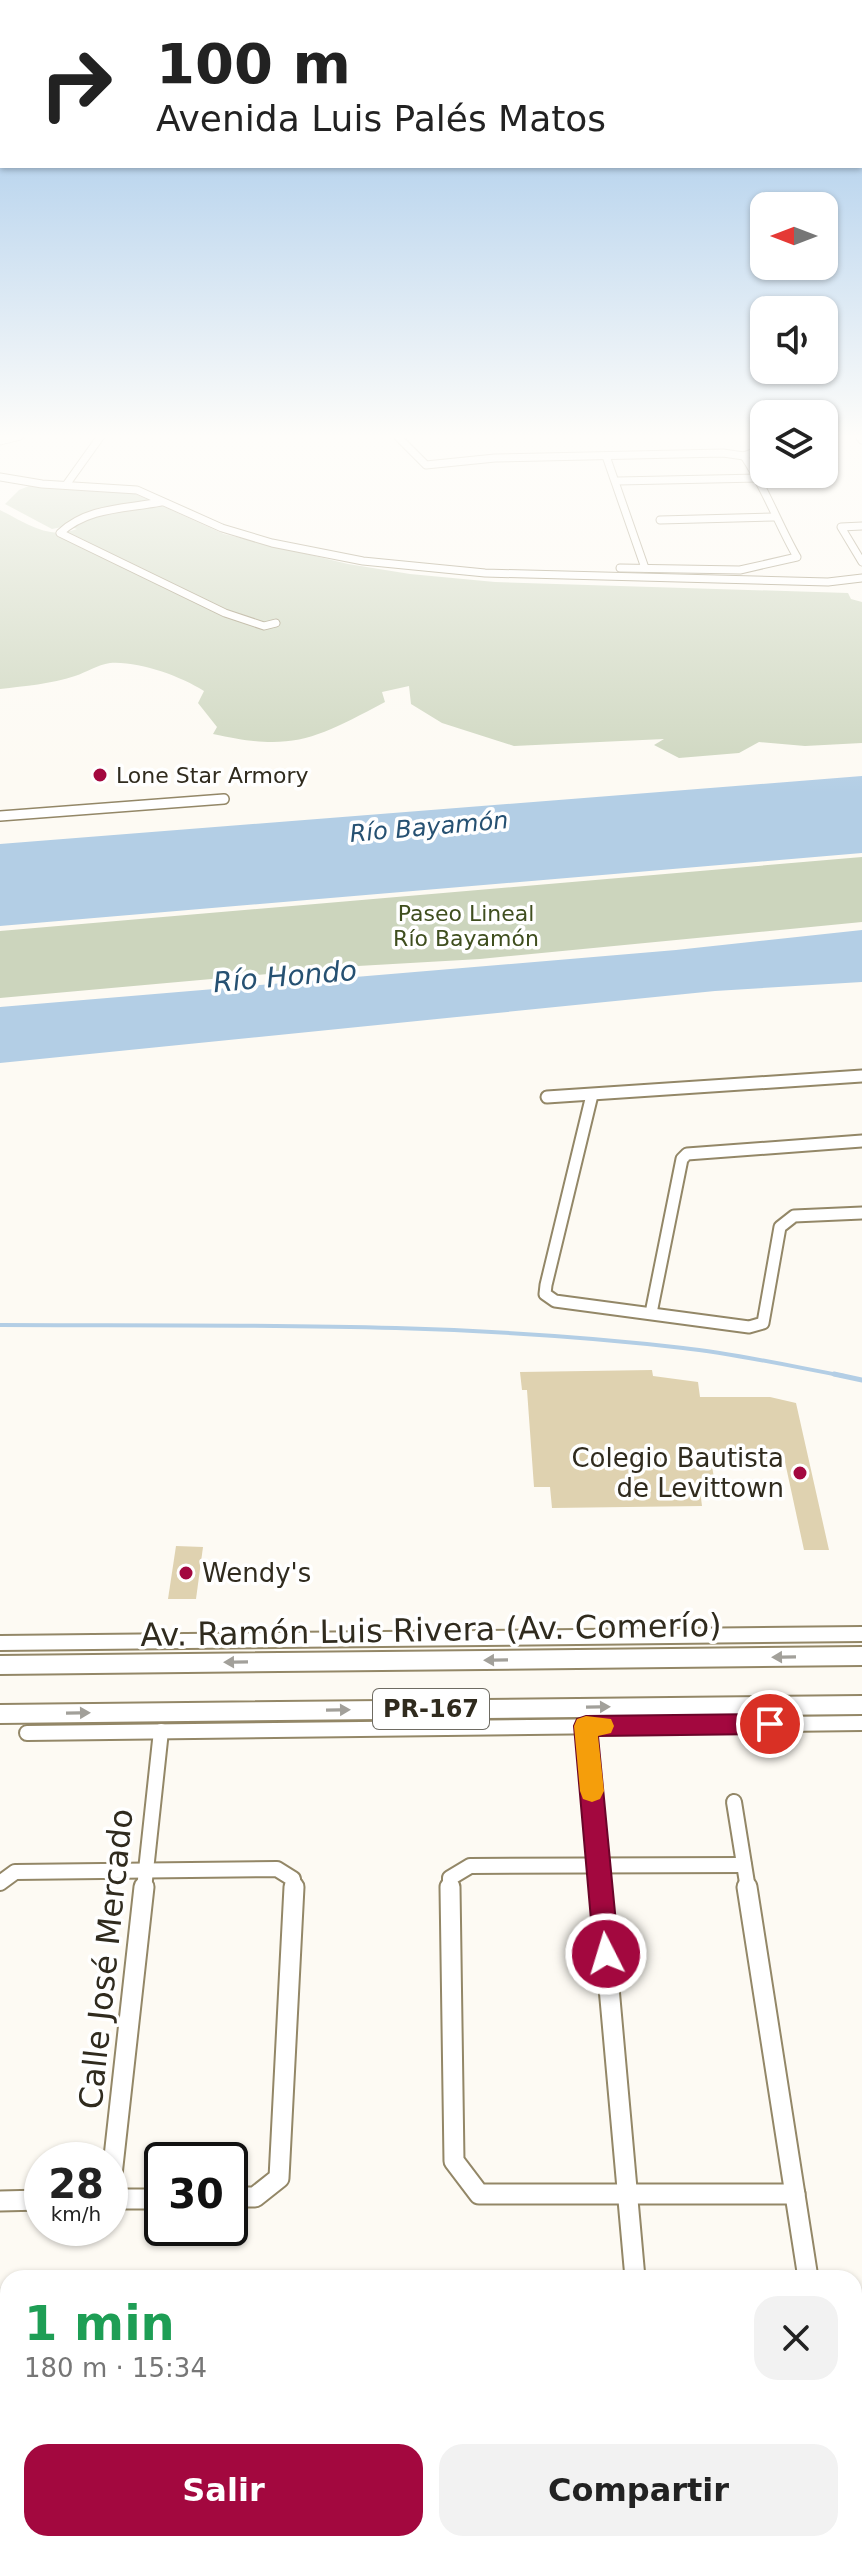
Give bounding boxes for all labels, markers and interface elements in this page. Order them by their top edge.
text: 100 m [156,31,351,96]
icon: right [24,32,128,136]
text: Avenida Luis Palés Matos [156,98,606,139]
north arrow [750,192,838,280]
map controls [750,192,838,488]
button: sound [750,296,838,384]
button: layers [750,400,838,488]
place label: Lone Star Armory [116,763,309,788]
marker: Lone Star Armory [91,766,109,784]
water label: Río Bayamón [349,806,509,848]
park label: Paseo Lineal Río Bayamón [393,901,539,951]
water label: Río Hondo [212,954,358,999]
place label: Colegio Bautista de Levittown [571,1443,784,1503]
marker: Colegio Bautista de Levittown [791,1464,809,1482]
place label: Wendy's [202,1558,311,1588]
marker: Wendy's [177,1564,195,1582]
street label: Av. Ramón Luis Rivera (Av. Comerío) [140,1606,722,1654]
one-way arrow [771,1650,796,1663]
one-way arrow [483,1653,508,1666]
one-way arrow [223,1656,248,1669]
road number: PR-167 [373,1689,489,1729]
pin [736,1690,804,1758]
one-way arrow [586,1701,611,1714]
icon: arrive [748,1702,792,1746]
one-way arrow [326,1704,351,1716]
one-way arrow [66,1707,91,1719]
street label: Calle José Mercado [71,1807,141,2111]
position arrow [564,1912,648,1996]
speed limit sign: 30 [144,2142,248,2246]
text: 28 [48,2161,104,2207]
text: km/h [51,2202,101,2226]
text: 1 min [24,2295,175,2351]
button: close [754,2296,838,2380]
text: 180 m · 15:34 [24,2353,207,2383]
button: Salir [24,2444,423,2536]
button: Compartir [439,2444,838,2536]

